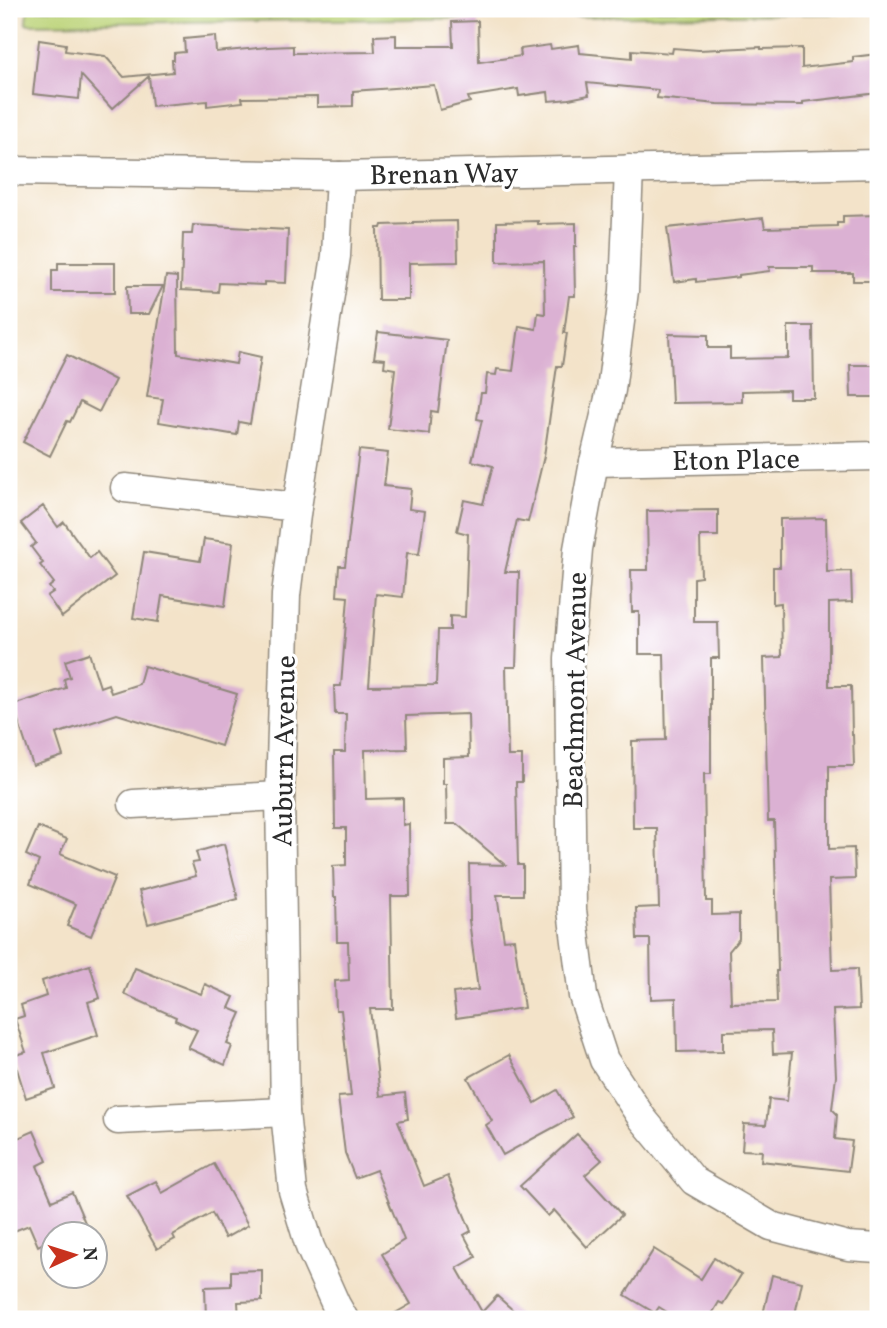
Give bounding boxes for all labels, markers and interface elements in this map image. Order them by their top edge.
street label: Brenan Way [369,155,519,196]
street label: Eton Place [672,441,800,482]
street label: Beachmont Avenue [555,571,598,809]
street label: Auburn Avenue [264,655,307,847]
north arrow [38,1220,108,1290]
text: N [76,1246,102,1262]

